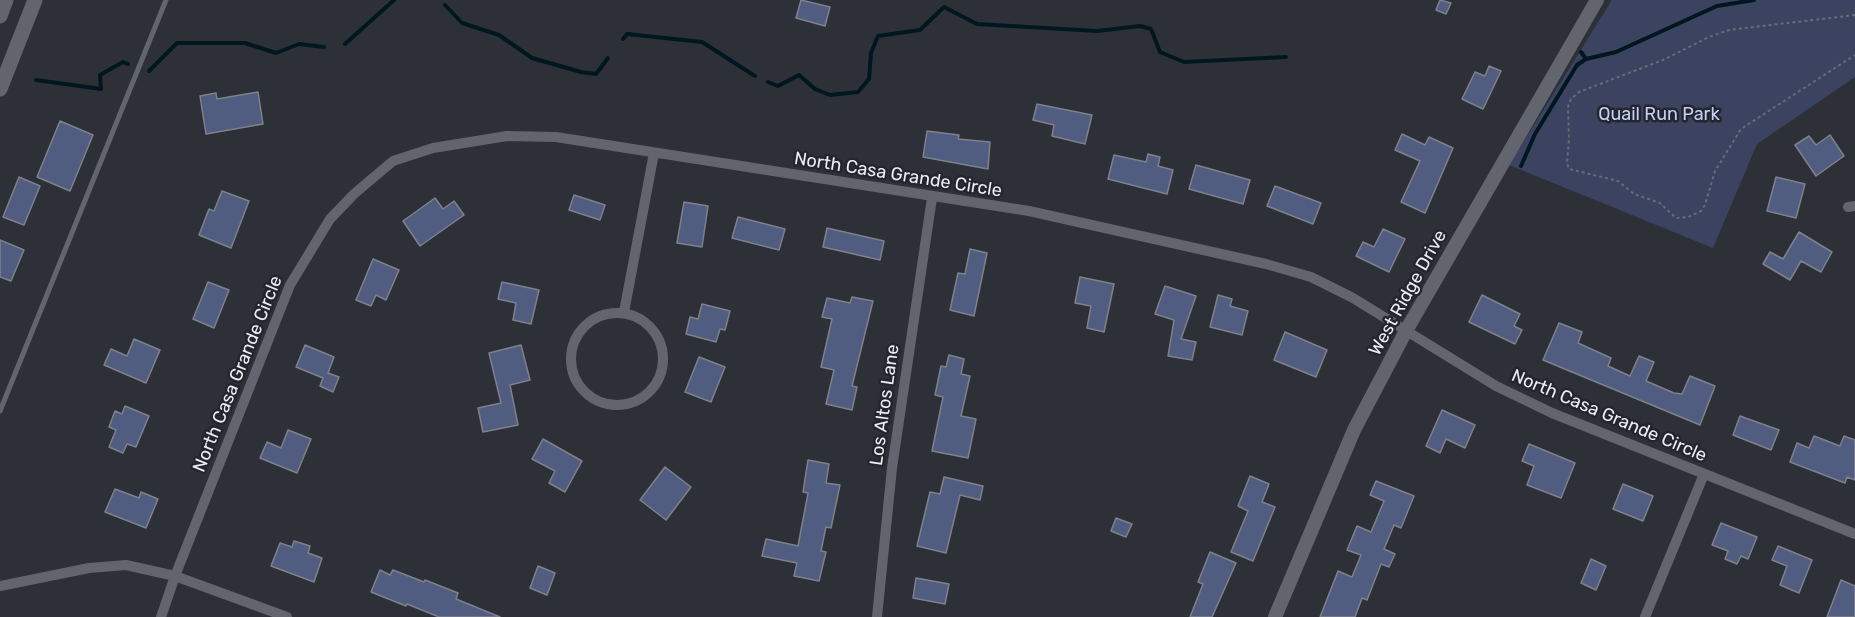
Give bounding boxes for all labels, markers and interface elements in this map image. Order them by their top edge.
park label: Quail Run Park [1598,104,1720,126]
street label: North Casa Grande Circle [793,148,1003,202]
street label: West Ridge Drive [1365,226,1451,360]
street label: North Casa Grande Circle [189,273,287,475]
street label: Los Altos Lane [866,343,904,467]
street label: North Casa Grande Circle [1508,365,1710,467]

